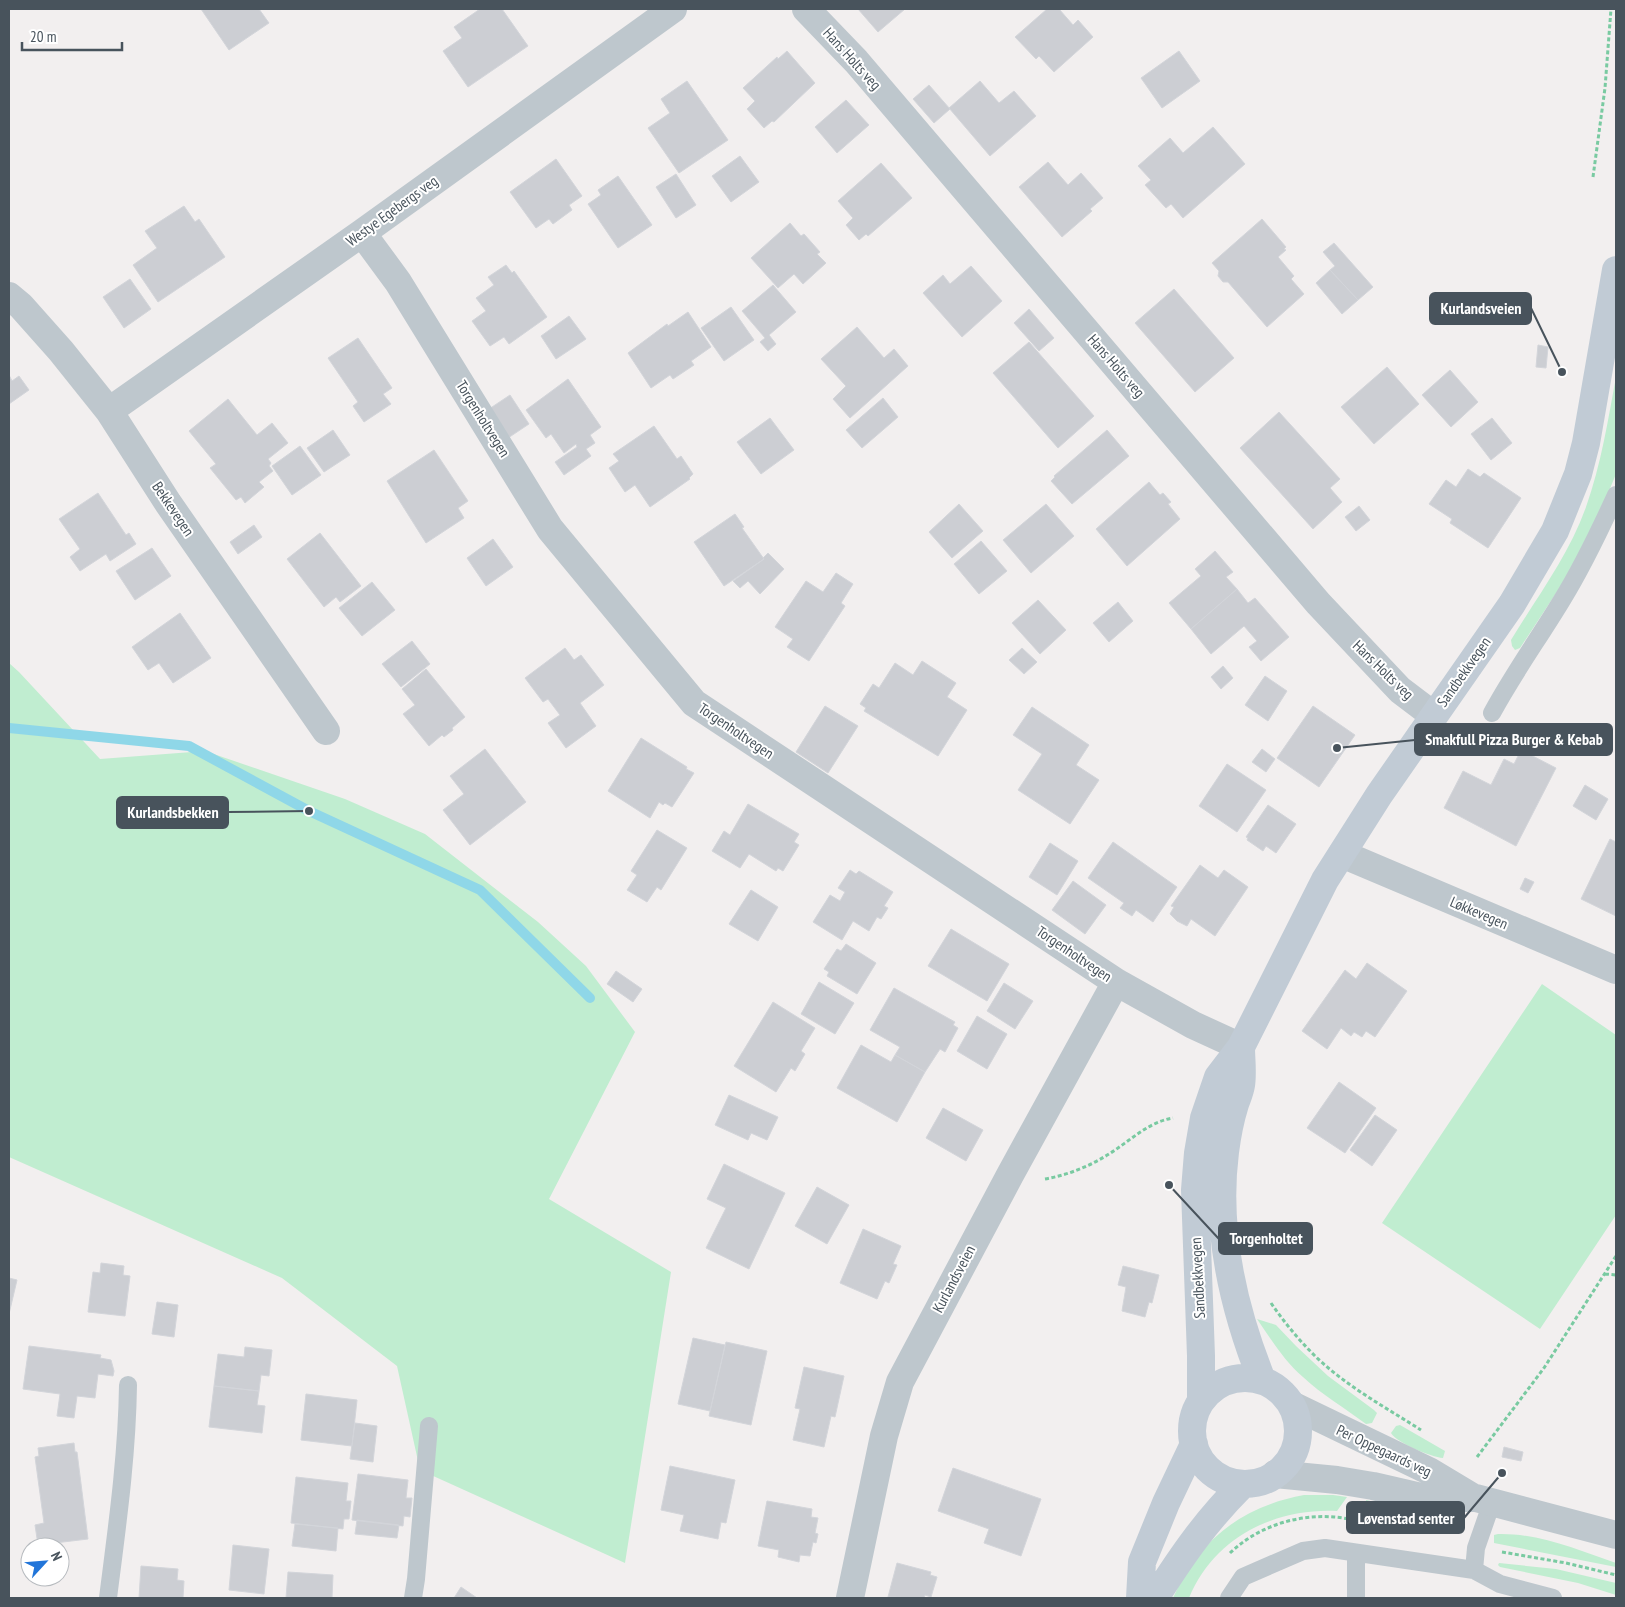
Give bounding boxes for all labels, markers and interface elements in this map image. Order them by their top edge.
scale bar [22,20,122,52]
street label: Hans Holts veg [819,23,885,94]
text: 20 m [30,27,56,46]
street label: Westye Egebergs veg [342,171,441,250]
callout: Kurlandsveien [1430,293,1531,324]
text: Kurlandsveien [1440,298,1522,318]
street label: Hans Holts veg [1084,330,1149,401]
street label: Torgenholtvegen [452,377,514,461]
street label: Bekkevegen [148,478,199,540]
street label: Sandbekkvegen [1433,633,1495,710]
street label: Hans Holts veg [1349,636,1418,703]
street label: Torgenholtvegen [695,698,778,763]
callout: Smakfull Pizza Burger & Kebab [1415,724,1612,755]
text: Smakfull Pizza Burger & Kebab [1425,729,1603,749]
callout: Kurlandsbekken [117,797,228,828]
text: Kurlandsbekken [127,802,219,822]
street label: Løkkevegen [1448,892,1511,933]
street label: Torgenholtvegen [1033,921,1116,986]
callout: Torgenholtet [1219,1223,1312,1254]
text: Torgenholtet [1229,1228,1303,1248]
street label: Sandbekkvegen [1186,1237,1209,1319]
street label: Kurlandsveien [928,1242,979,1316]
street label: Per Oppegaards veg [1334,1420,1435,1481]
callout: Løvenstad senter [1347,1502,1464,1533]
text: Løvenstad senter [1358,1508,1455,1528]
north arrow [20,1537,70,1587]
text: N [47,1549,66,1564]

